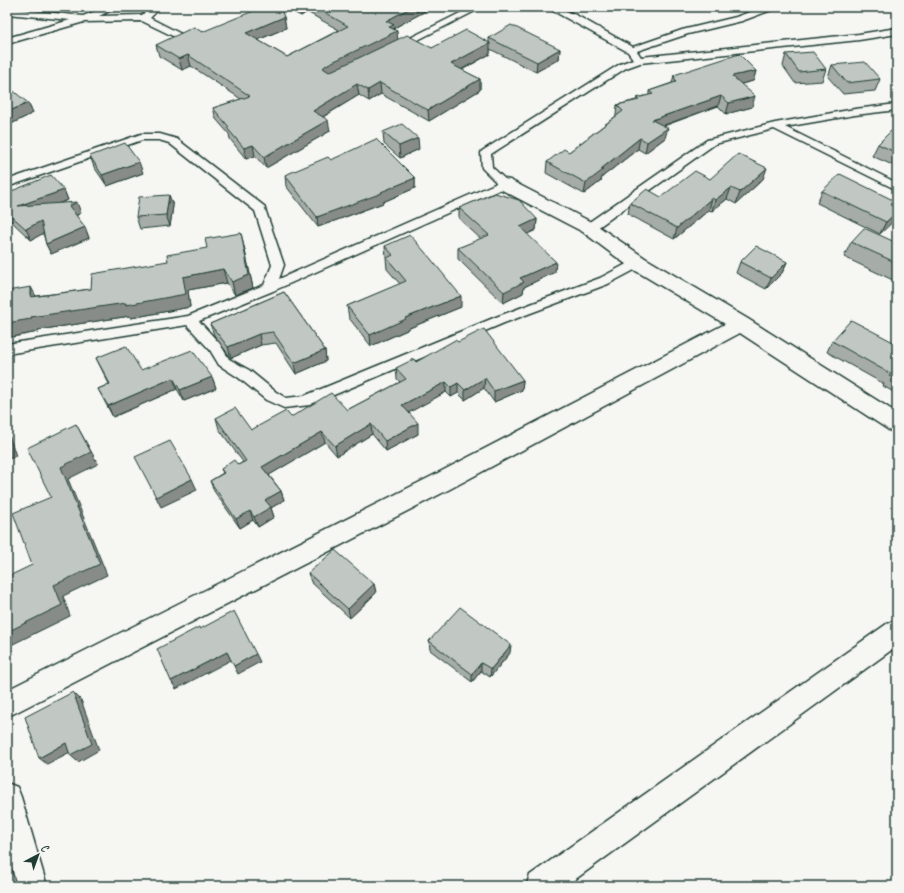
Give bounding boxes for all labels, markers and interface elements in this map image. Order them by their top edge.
north arrow [18,835,58,875]
text: С [38,840,52,856]

